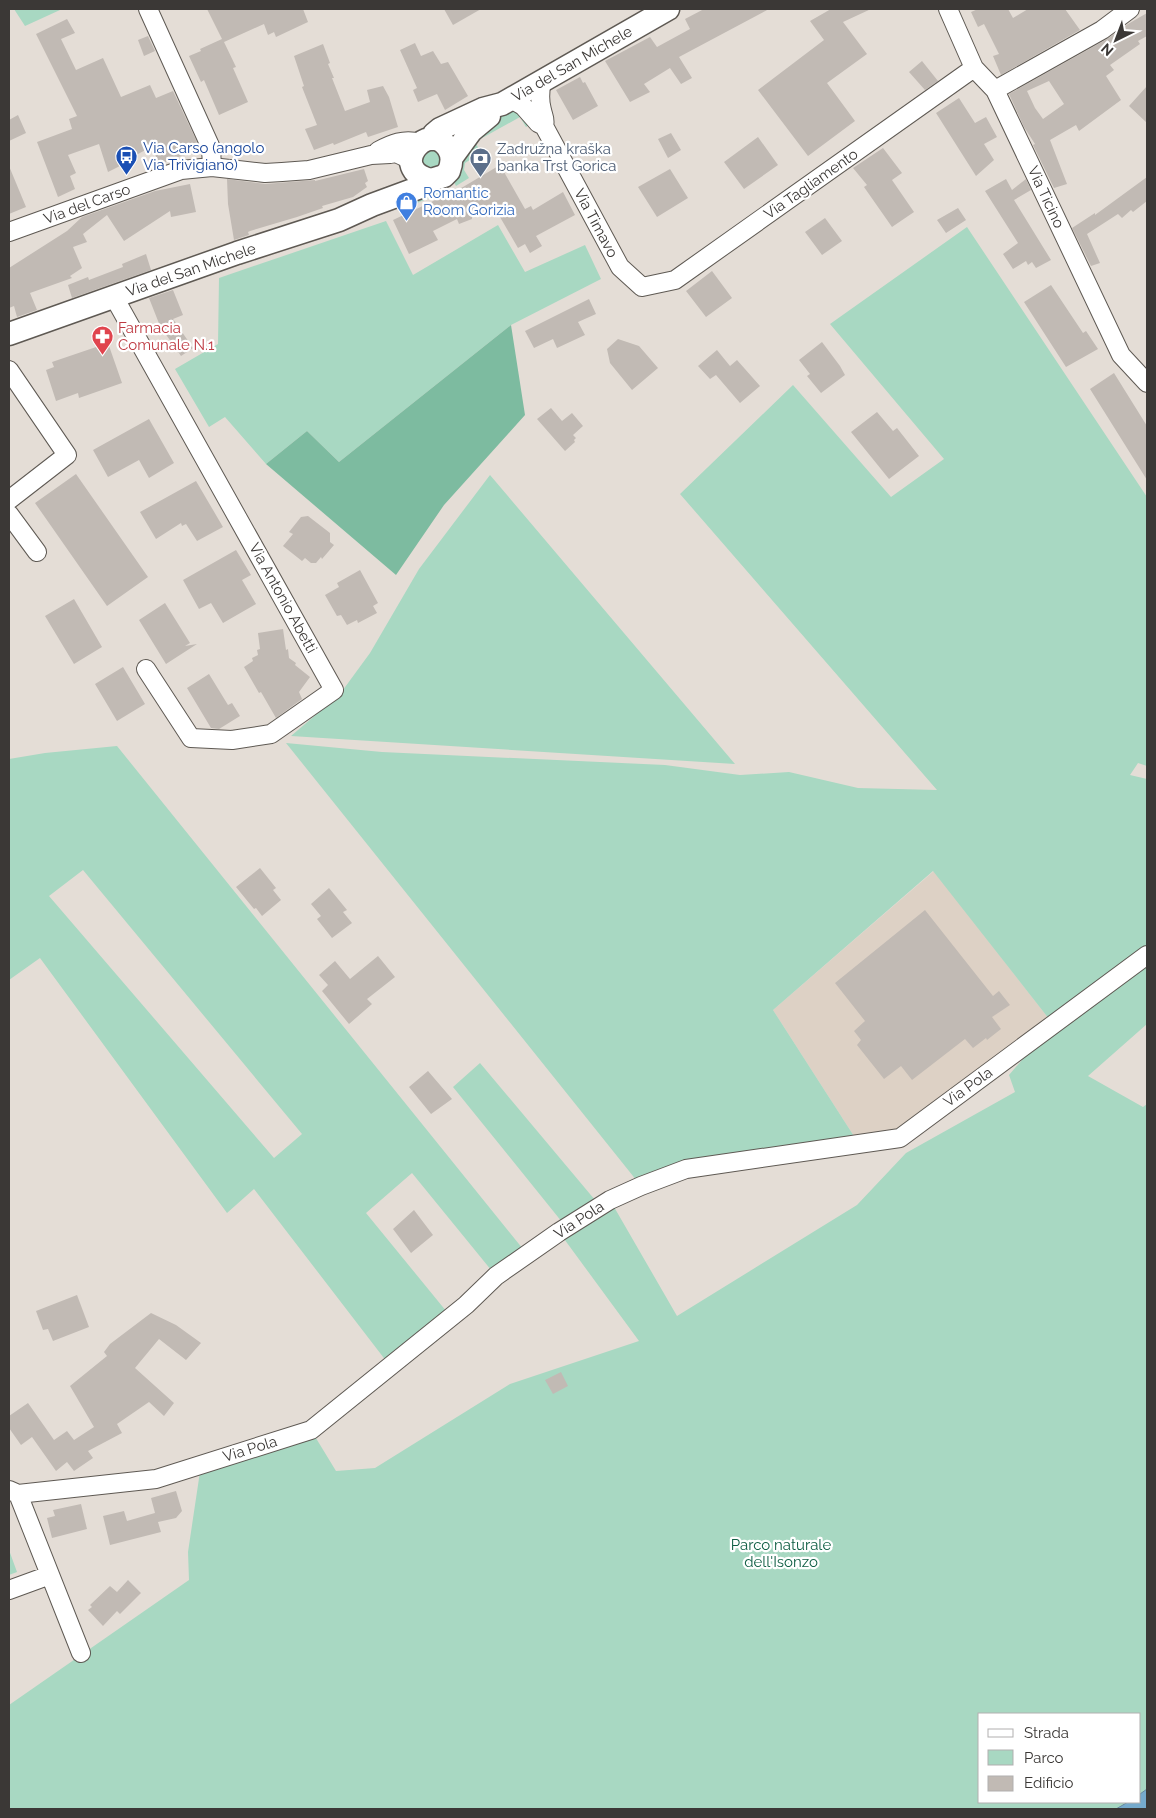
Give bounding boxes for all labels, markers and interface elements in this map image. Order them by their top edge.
north arrow [1091,15,1141,65]
street label: Via del San Michele [509,22,636,106]
text: N [1098,40,1117,59]
place label: Via Carso (angolo Via Trivigiano) [143,139,264,174]
place label: Zadružna kraška banka Trst Gorica [497,140,616,175]
bus stop icon: Via Carso (angolo Via Trivigiano) [115,145,139,176]
street label: Via Tagliamento [761,145,862,223]
bank icon: Zadružna kraška banka Trst Gorica [469,146,493,177]
street label: Via Ticino [1024,163,1068,231]
street label: Via del Carso [41,180,133,228]
place label: Romantic Room Gorizia [423,184,515,219]
street label: Via Timavo [570,185,622,261]
shop icon: Romantic Room Gorizia [395,190,419,221]
street label: Via del San Michele [124,239,258,301]
place label: Farmacia Comunale N.1 [118,319,215,354]
pharmacy icon: Farmacia Comunale N.1 [90,325,114,356]
street label: Via Antonio Abetti [245,540,321,656]
street label: Via Pola [940,1063,996,1111]
street label: Via Pola [551,1197,607,1243]
street label: Via Pola [221,1432,279,1466]
park label: Parco naturale dell'Isonzo [731,1536,831,1571]
legend [978,1713,1141,1803]
text: Strada [1024,1724,1069,1742]
text: Parco [1024,1749,1064,1767]
text: Edificio [1024,1774,1074,1792]

